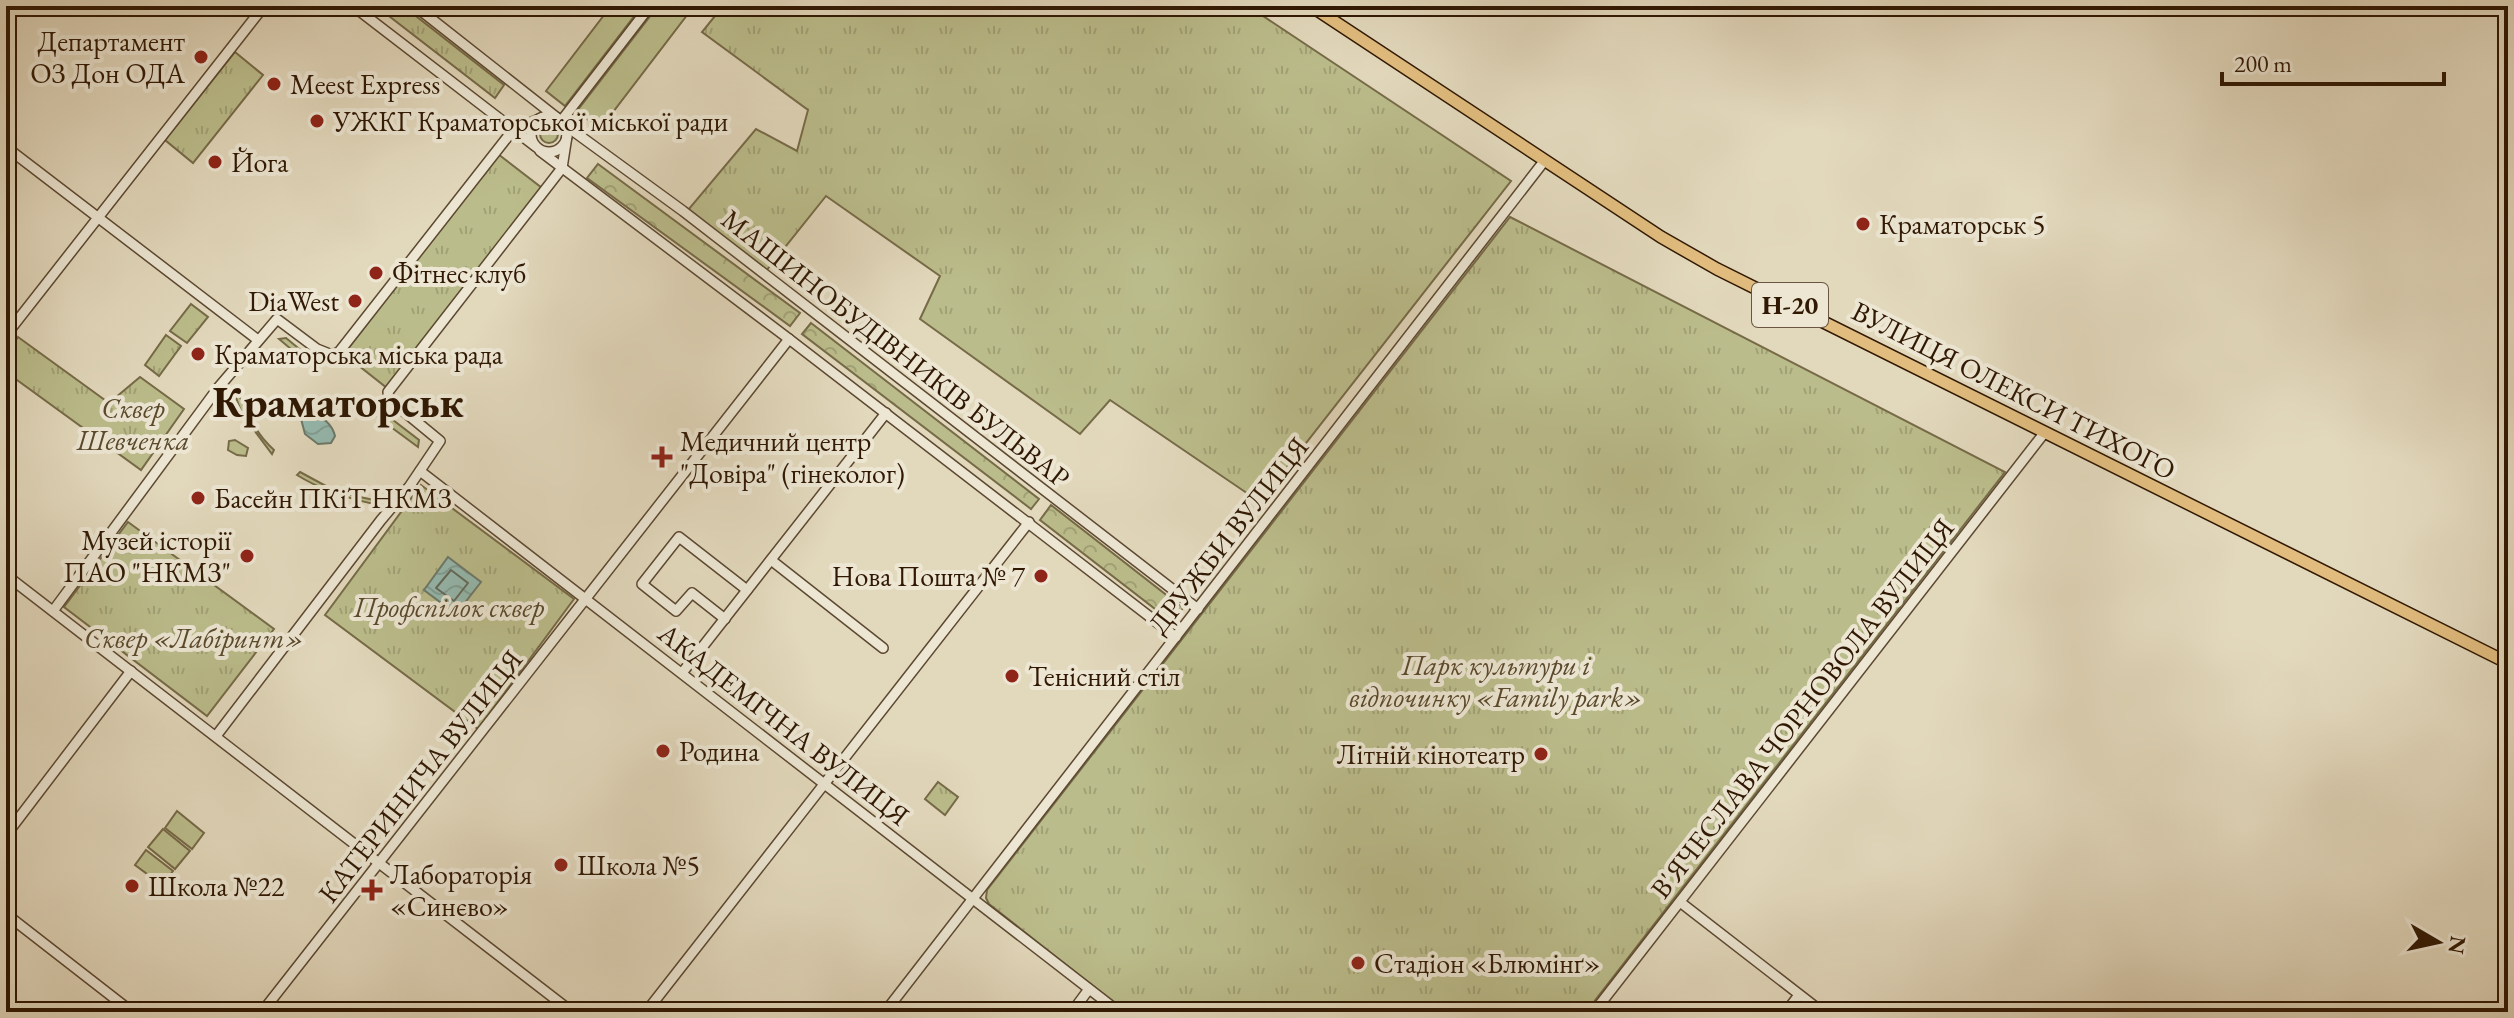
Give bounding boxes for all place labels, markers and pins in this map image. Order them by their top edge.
place label: Департамент ОЗ Дон ОДА [30,23,186,91]
marker: Департамент ОЗ Дон ОДА [192,48,210,66]
place label: Meest Express [290,66,440,102]
marker: Meest Express [265,75,283,93]
place label: УЖКГ Краматорської міської ради [332,103,728,139]
marker: УЖКГ Краматорської міської ради [308,112,326,130]
place label: Йога [231,144,289,180]
marker: Йога [206,153,224,171]
place label: Краматорськ 5 [1879,206,2046,242]
marker: Краматорськ 5 [1854,215,1872,233]
place label: Фітнес клуб [392,255,526,291]
marker: Фітнес клуб [367,264,385,282]
place label: DiaWest [248,283,339,319]
marker: DiaWest [346,292,364,310]
place label: Краматорська міська рада [214,336,504,372]
marker: Краматорська міська рада [189,345,207,363]
place label: Медичний центр "Довіра" (гінеколог) [680,423,905,491]
marker: Медичний центр "Довіра" (гінеколог) [651,446,673,468]
place label: Басейн ПКіТ НКМЗ [214,480,452,516]
marker: Басейн ПКіТ НКМЗ [189,489,207,507]
place label: Музей історії ПАО "НКМЗ" [63,522,232,590]
marker: Музей історії ПАО "НКМЗ" [238,547,256,565]
place label: Нова Пошта № 7 [832,558,1026,594]
marker: Нова Пошта № 7 [1032,567,1050,585]
place label: Тенісний стіл [1028,658,1180,694]
marker: Тенісний стіл [1003,667,1021,685]
place label: Родина [679,733,760,769]
place label: Літній кінотеатр [1337,736,1525,772]
marker: Родина [654,742,672,760]
marker: Літній кінотеатр [1532,745,1550,763]
place label: Школа №5 [577,847,700,883]
place label: Лабораторія «Синєво» [390,856,532,924]
marker: Школа №5 [552,856,570,874]
place label: Школа №22 [148,868,285,904]
marker: Школа №22 [123,877,141,895]
marker: Лабораторія «Синєво» [361,879,383,901]
place label: Стадіон «Блюмінґ» [1374,945,1600,981]
marker: Стадіон «Блюмінґ» [1349,954,1367,972]

